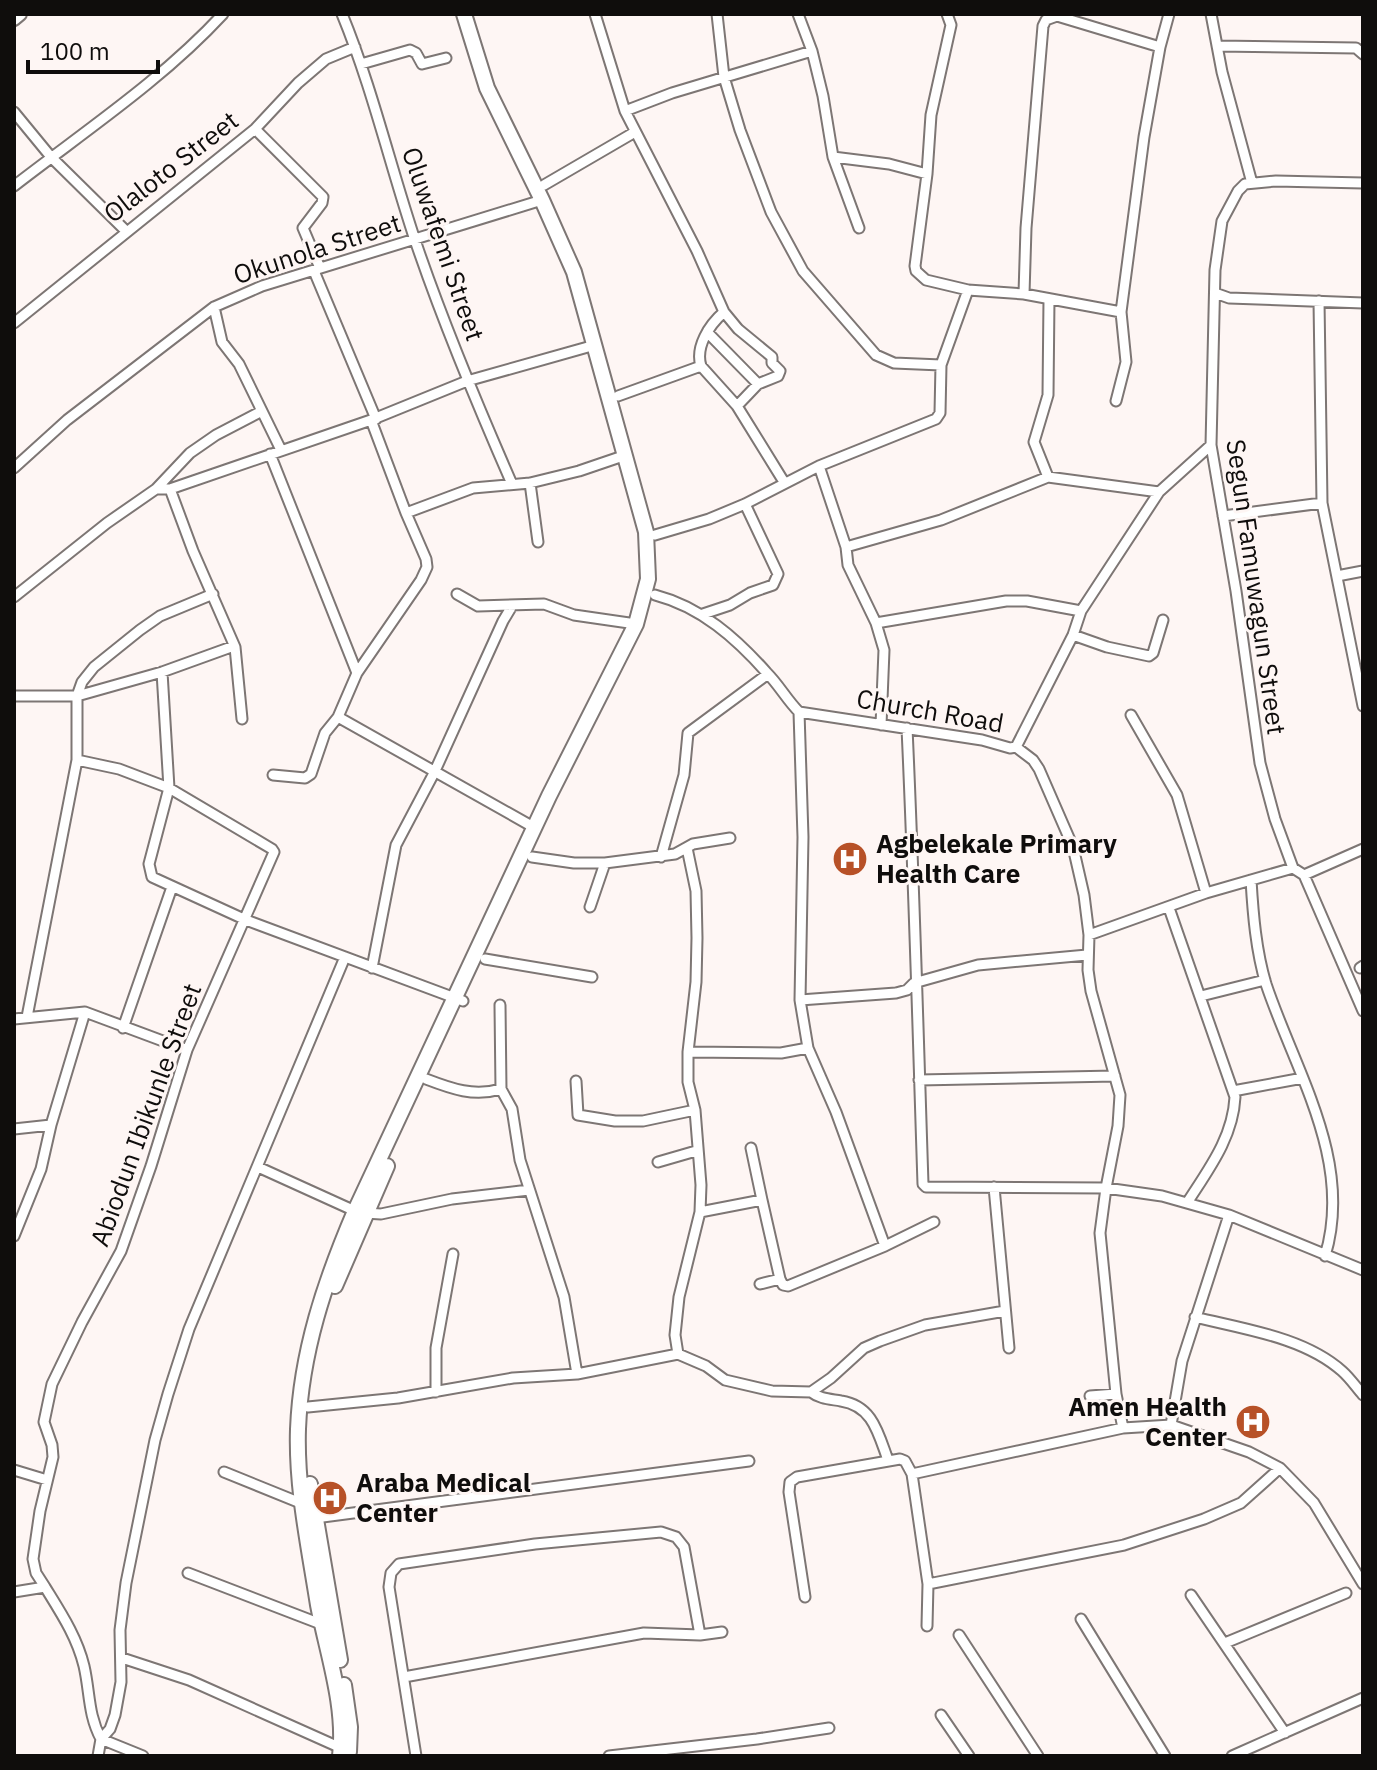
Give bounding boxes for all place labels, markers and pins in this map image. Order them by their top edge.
place label: Agbelekale Primary Health Care [876,826,1117,890]
hospital icon: Agbelekale Primary Health Care [831,840,869,878]
place label: Amen Health Center [1068,1389,1227,1453]
hospital icon: Amen Health Center [1234,1403,1272,1441]
place label: Araba Medical Center [356,1465,531,1529]
hospital icon: Araba Medical Center [311,1479,349,1517]

